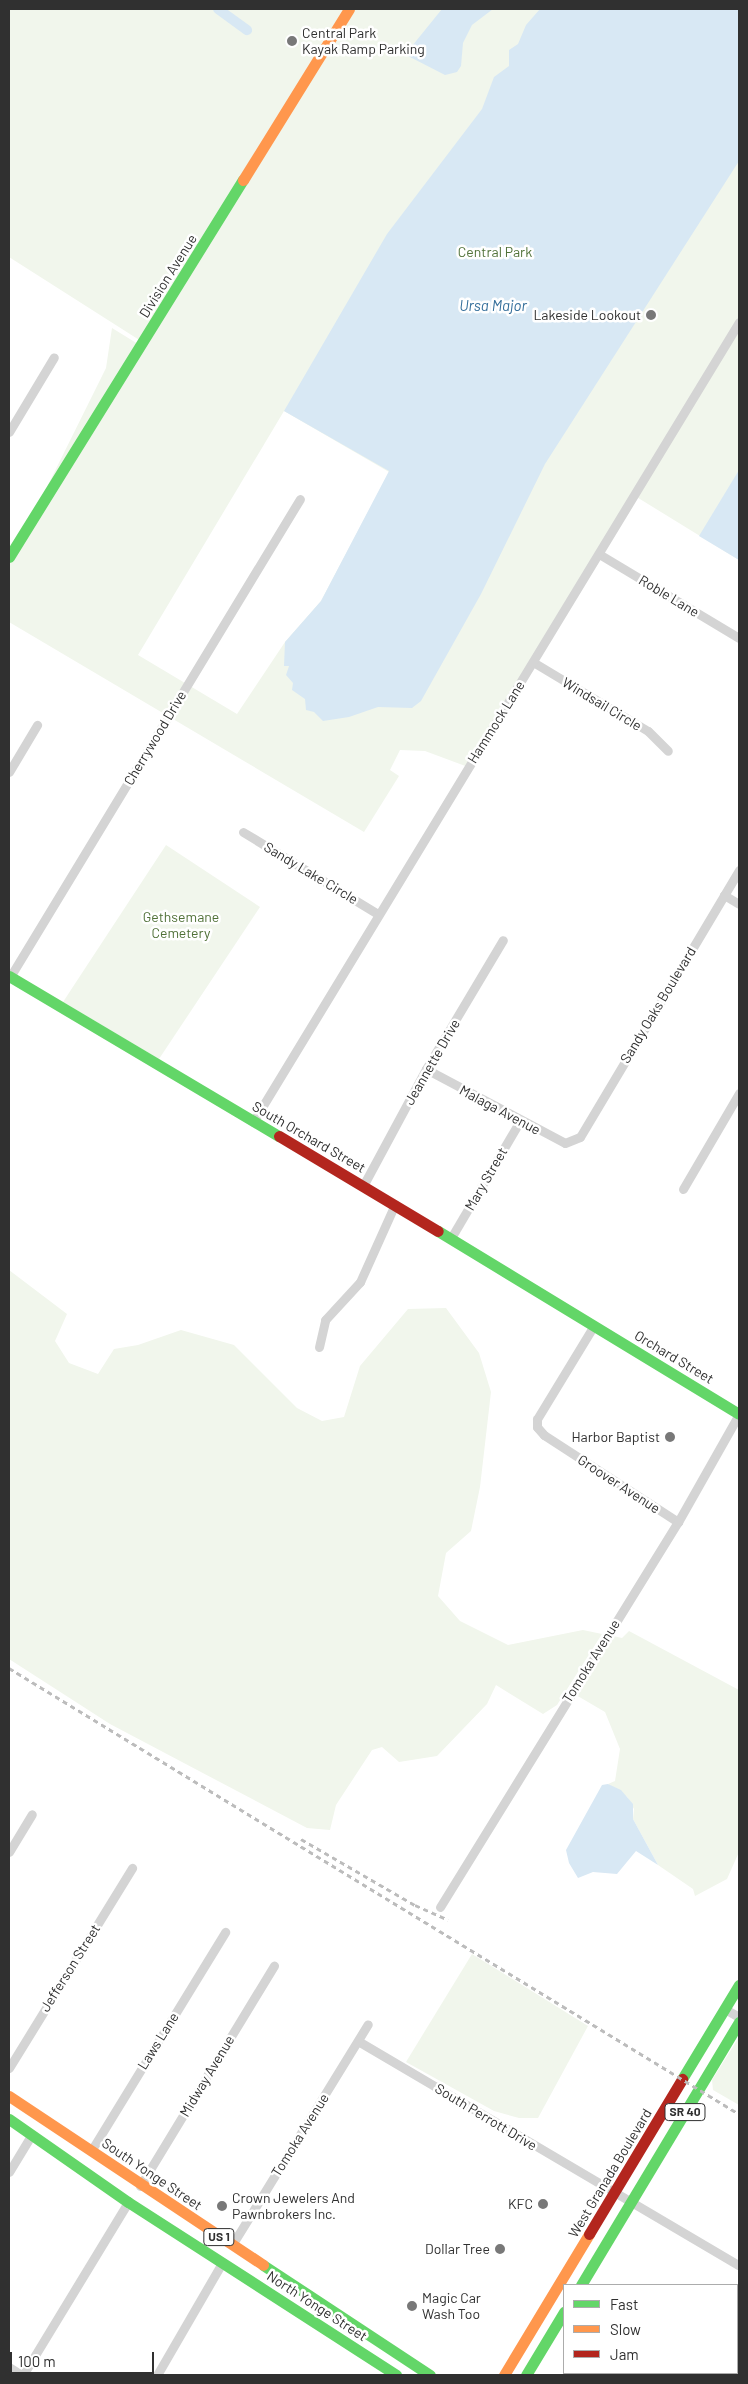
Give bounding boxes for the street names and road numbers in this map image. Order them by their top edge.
street label: Division Avenue [136,231,200,321]
street label: Roble Lane [636,571,702,621]
street label: Windsail Circle [559,674,645,734]
street label: Hammock Lane [464,678,528,766]
street label: Cherrywood Drive [120,688,190,788]
street label: Sandy Lake Circle [261,838,361,908]
street label: Sandy Oaks Boulevard [617,944,699,1066]
street label: Jeannette Drive [401,1016,463,1108]
street label: Malaga Avenue [457,1082,543,1138]
street label: South Orchard Street [249,1098,369,1176]
street label: Mary Street [461,1144,511,1214]
street label: Orchard Street [631,1327,717,1387]
street label: Groover Avenue [575,1451,663,1517]
street label: Tomoka Avenue [559,1616,623,1706]
street label: Jefferson Street [36,1921,104,2015]
street label: Laws Lane [134,2009,182,2073]
street label: Midway Avenue [176,2032,238,2120]
street label: South Perrott Drive [432,2080,540,2154]
street label: Tomoka Avenue [268,2090,332,2180]
road number: SR 40 [664,2102,706,2122]
street label: West Granada Boulevard [565,2106,655,2240]
street label: South Yonge Street [99,2134,205,2214]
road number: US 1 [203,2228,235,2246]
street label: North Yonge Street [264,2267,370,2345]

